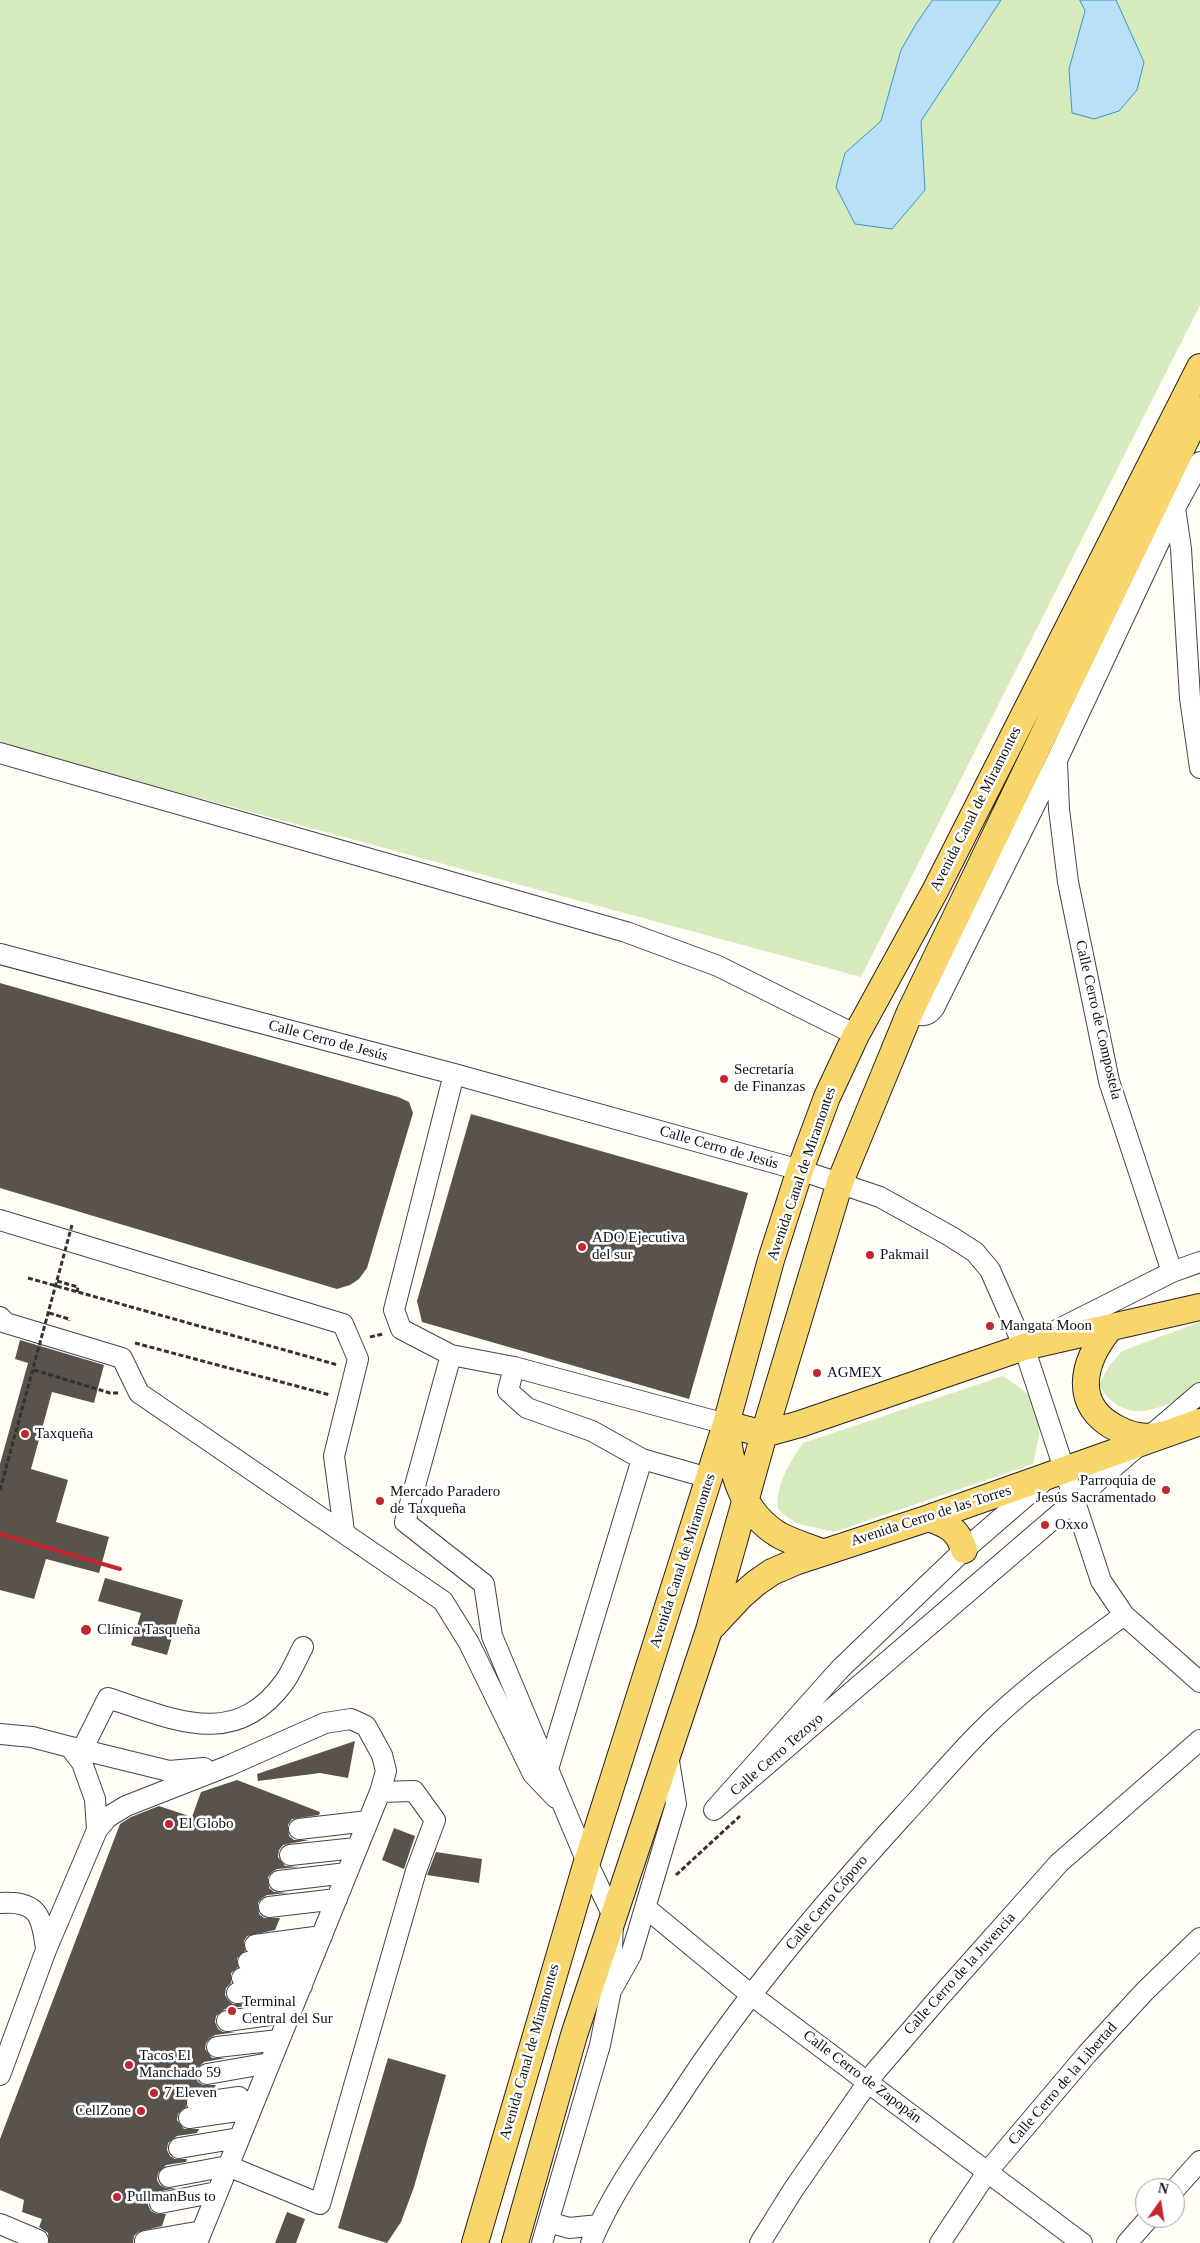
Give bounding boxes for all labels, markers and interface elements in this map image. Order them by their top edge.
street label: Avenida Canal de Miramontes [927,724,1025,894]
street label: Calle Cerro de Compostela [1071,939,1125,1101]
street label: Calle Cerro de Jesús [266,1016,390,1066]
place label: Secretaría de Finanzas [734,1061,805,1096]
marker: Secretaría de Finanzas [718,1073,730,1085]
street label: Avenida Canal de Miramontes [764,1085,840,1263]
street label: Calle Cerro de Jesús [657,1122,781,1174]
place label: ADO Ejecutiva del sur [592,1229,685,1264]
marker: ADO Ejecutiva del sur [576,1241,588,1253]
place label: Pakmail [880,1246,929,1264]
marker: Pakmail [864,1249,876,1261]
place label: Mangata Moon [1000,1317,1092,1335]
marker: Mangata Moon [984,1320,996,1332]
place label: AGMEX [827,1364,882,1382]
marker: AGMEX [811,1367,823,1379]
place label: Taxqueña [35,1425,93,1443]
marker: Taxqueña [19,1428,31,1440]
street label: Avenida Canal de Miramontes [646,1471,720,1651]
place label: Parroquia de Jesús Sacramentado [1036,1472,1156,1507]
street label: Avenida Cerro de las Torres [848,1482,1014,1550]
place label: Mercado Paradero de Taxqueña [390,1483,500,1518]
marker: Parroquia de Jesús Sacramentado [1160,1484,1172,1496]
marker: Mercado Paradero de Taxqueña [374,1495,386,1507]
place label: Oxxo [1055,1516,1088,1534]
marker: Oxxo [1039,1519,1051,1531]
place label: Clínica Tasqueña [97,1621,200,1639]
marker: Clínica Tasqueña [79,1623,93,1637]
street label: Calle Cerro Tezoyo [727,1710,827,1800]
place label: El Globo [179,1815,234,1833]
marker: El Globo [163,1818,175,1830]
street label: Calle Cerro Cóporo [782,1852,872,1954]
street label: Calle Cerro de la Juvencia [900,1909,1020,2039]
street label: Avenida Canal de Miramontes [496,1962,564,2142]
place label: Terminal Central del Sur [242,1993,333,2028]
marker: Terminal Central del Sur [226,2005,238,2017]
street label: Calle Cerro de la Libertad [1005,2019,1121,2149]
street label: Calle Cerro de Zapopán [799,2027,925,2127]
place label: Tacos El Manchado 59 [139,2047,221,2082]
marker: Tacos El Manchado 59 [123,2059,135,2071]
place label: 7 Eleven [164,2084,217,2102]
marker: 7 Eleven [148,2087,160,2099]
place label: CellZone [75,2102,131,2120]
marker: CellZone [135,2105,147,2117]
north arrow [1135,2178,1185,2228]
text: N [1157,2180,1170,2197]
place label: PullmanBus to [127,2188,216,2206]
marker: PullmanBus to [111,2191,123,2203]

